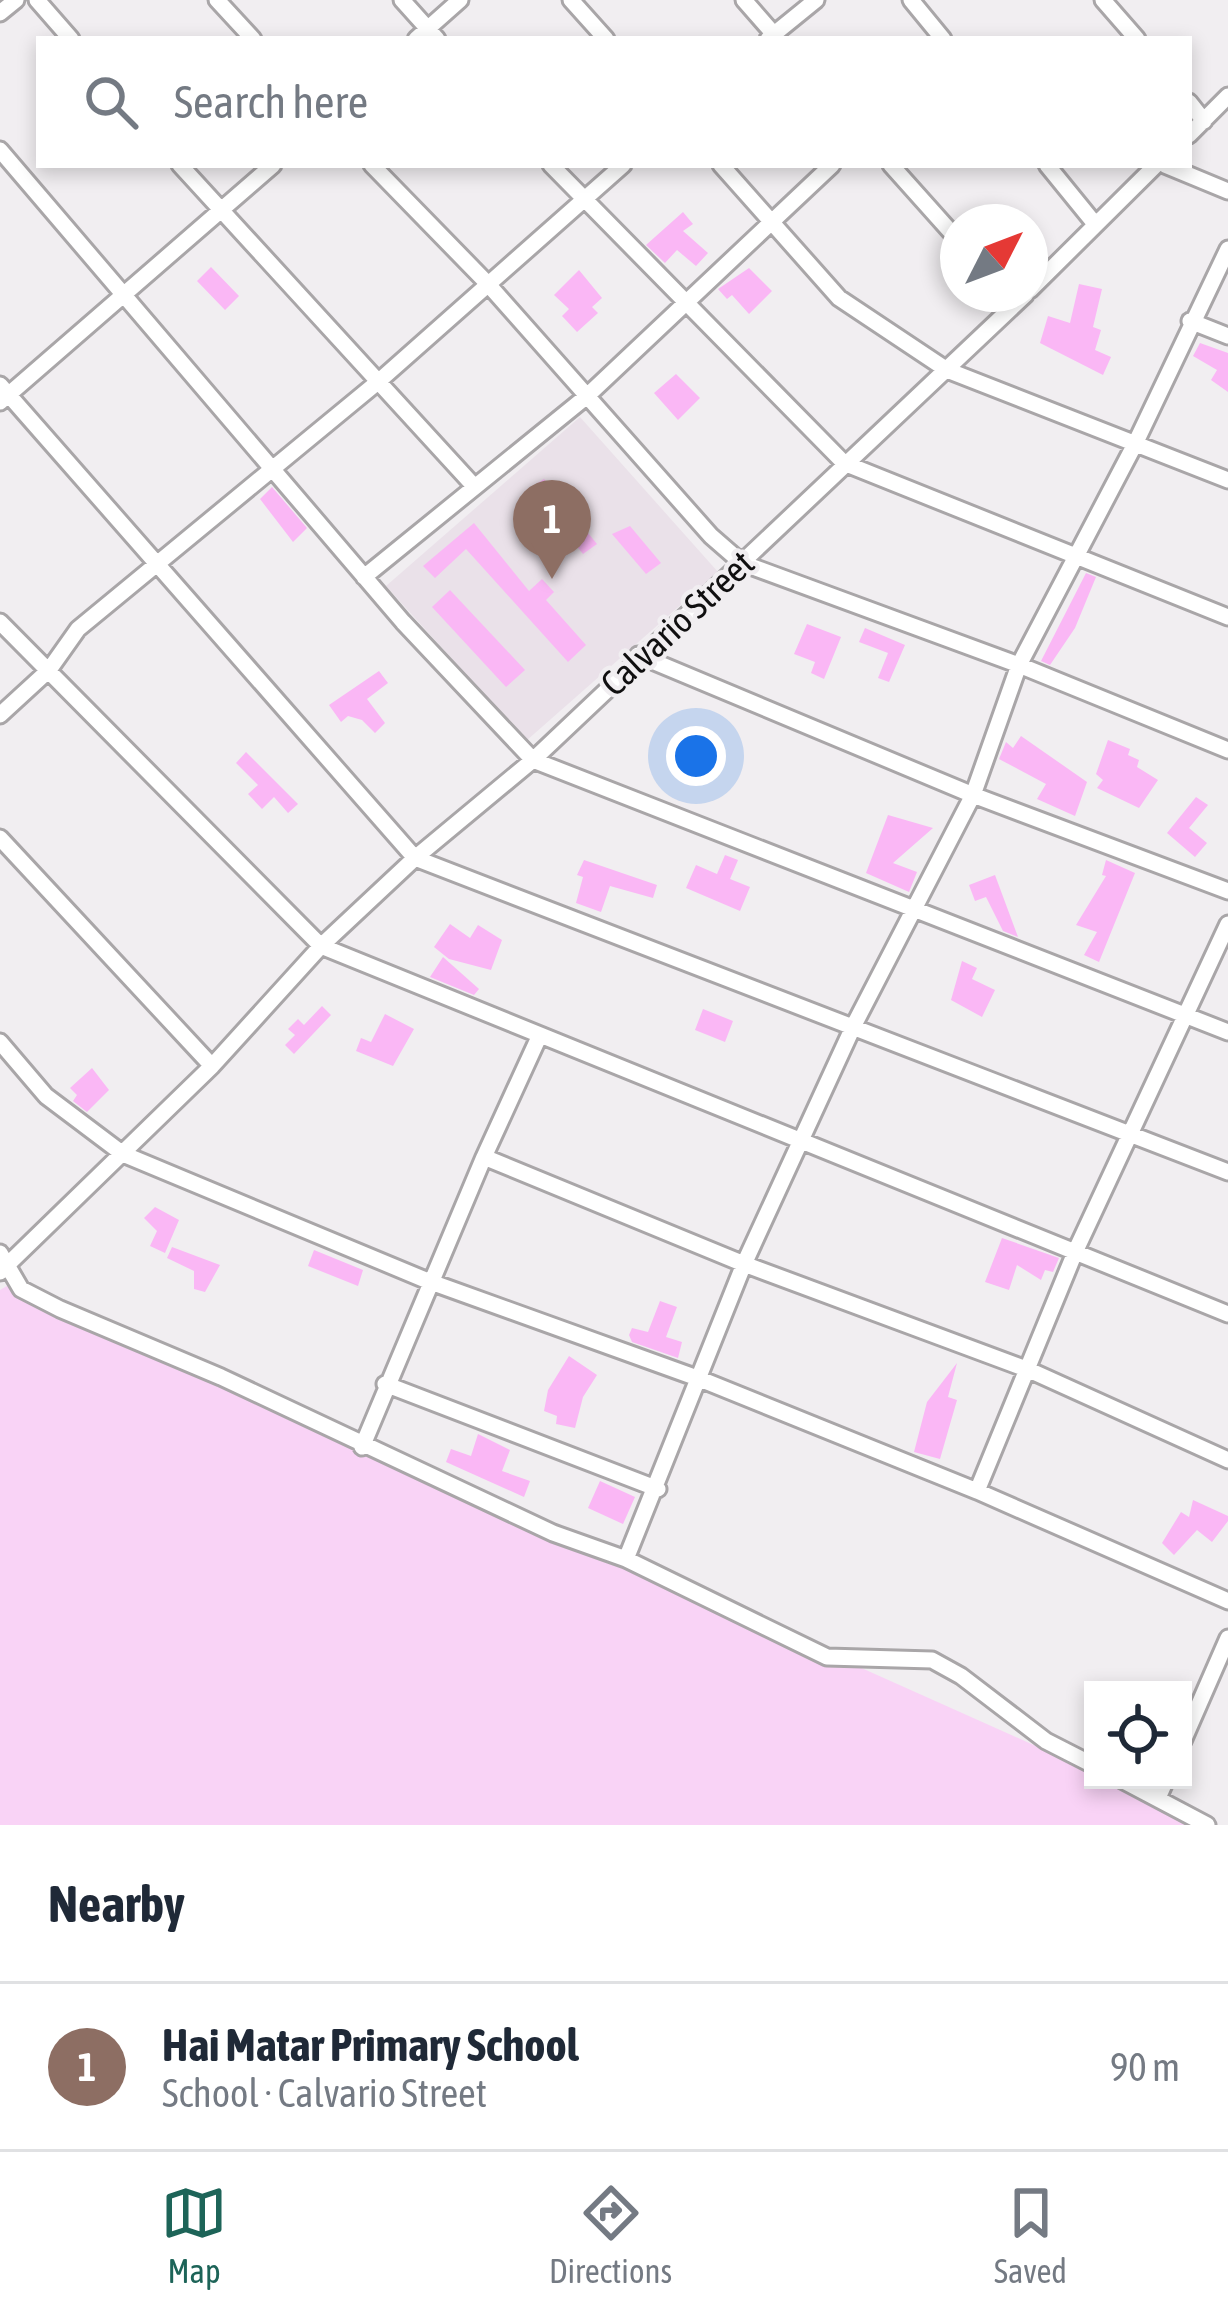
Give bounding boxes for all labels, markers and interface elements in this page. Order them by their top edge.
search box [36,36,1192,168]
icon: search [78,69,144,135]
text: Search here [174,76,368,128]
north arrow [940,204,1048,312]
pin: 1 [513,480,591,579]
street label: Calvario Street [592,542,762,704]
your location [666,726,726,786]
map controls [1084,1681,1192,1789]
button: locate [1084,1681,1192,1789]
text: Nearby [48,1874,185,1933]
text: Hai Matar Primary School [162,2019,579,2071]
text: 1 [78,2045,96,2089]
text: 90 m [1110,2045,1180,2089]
text: School · Calvario Street [162,2071,487,2115]
tab: Map [161,2180,227,2290]
tab: Directions [549,2180,672,2290]
tab: Saved [994,2180,1067,2290]

